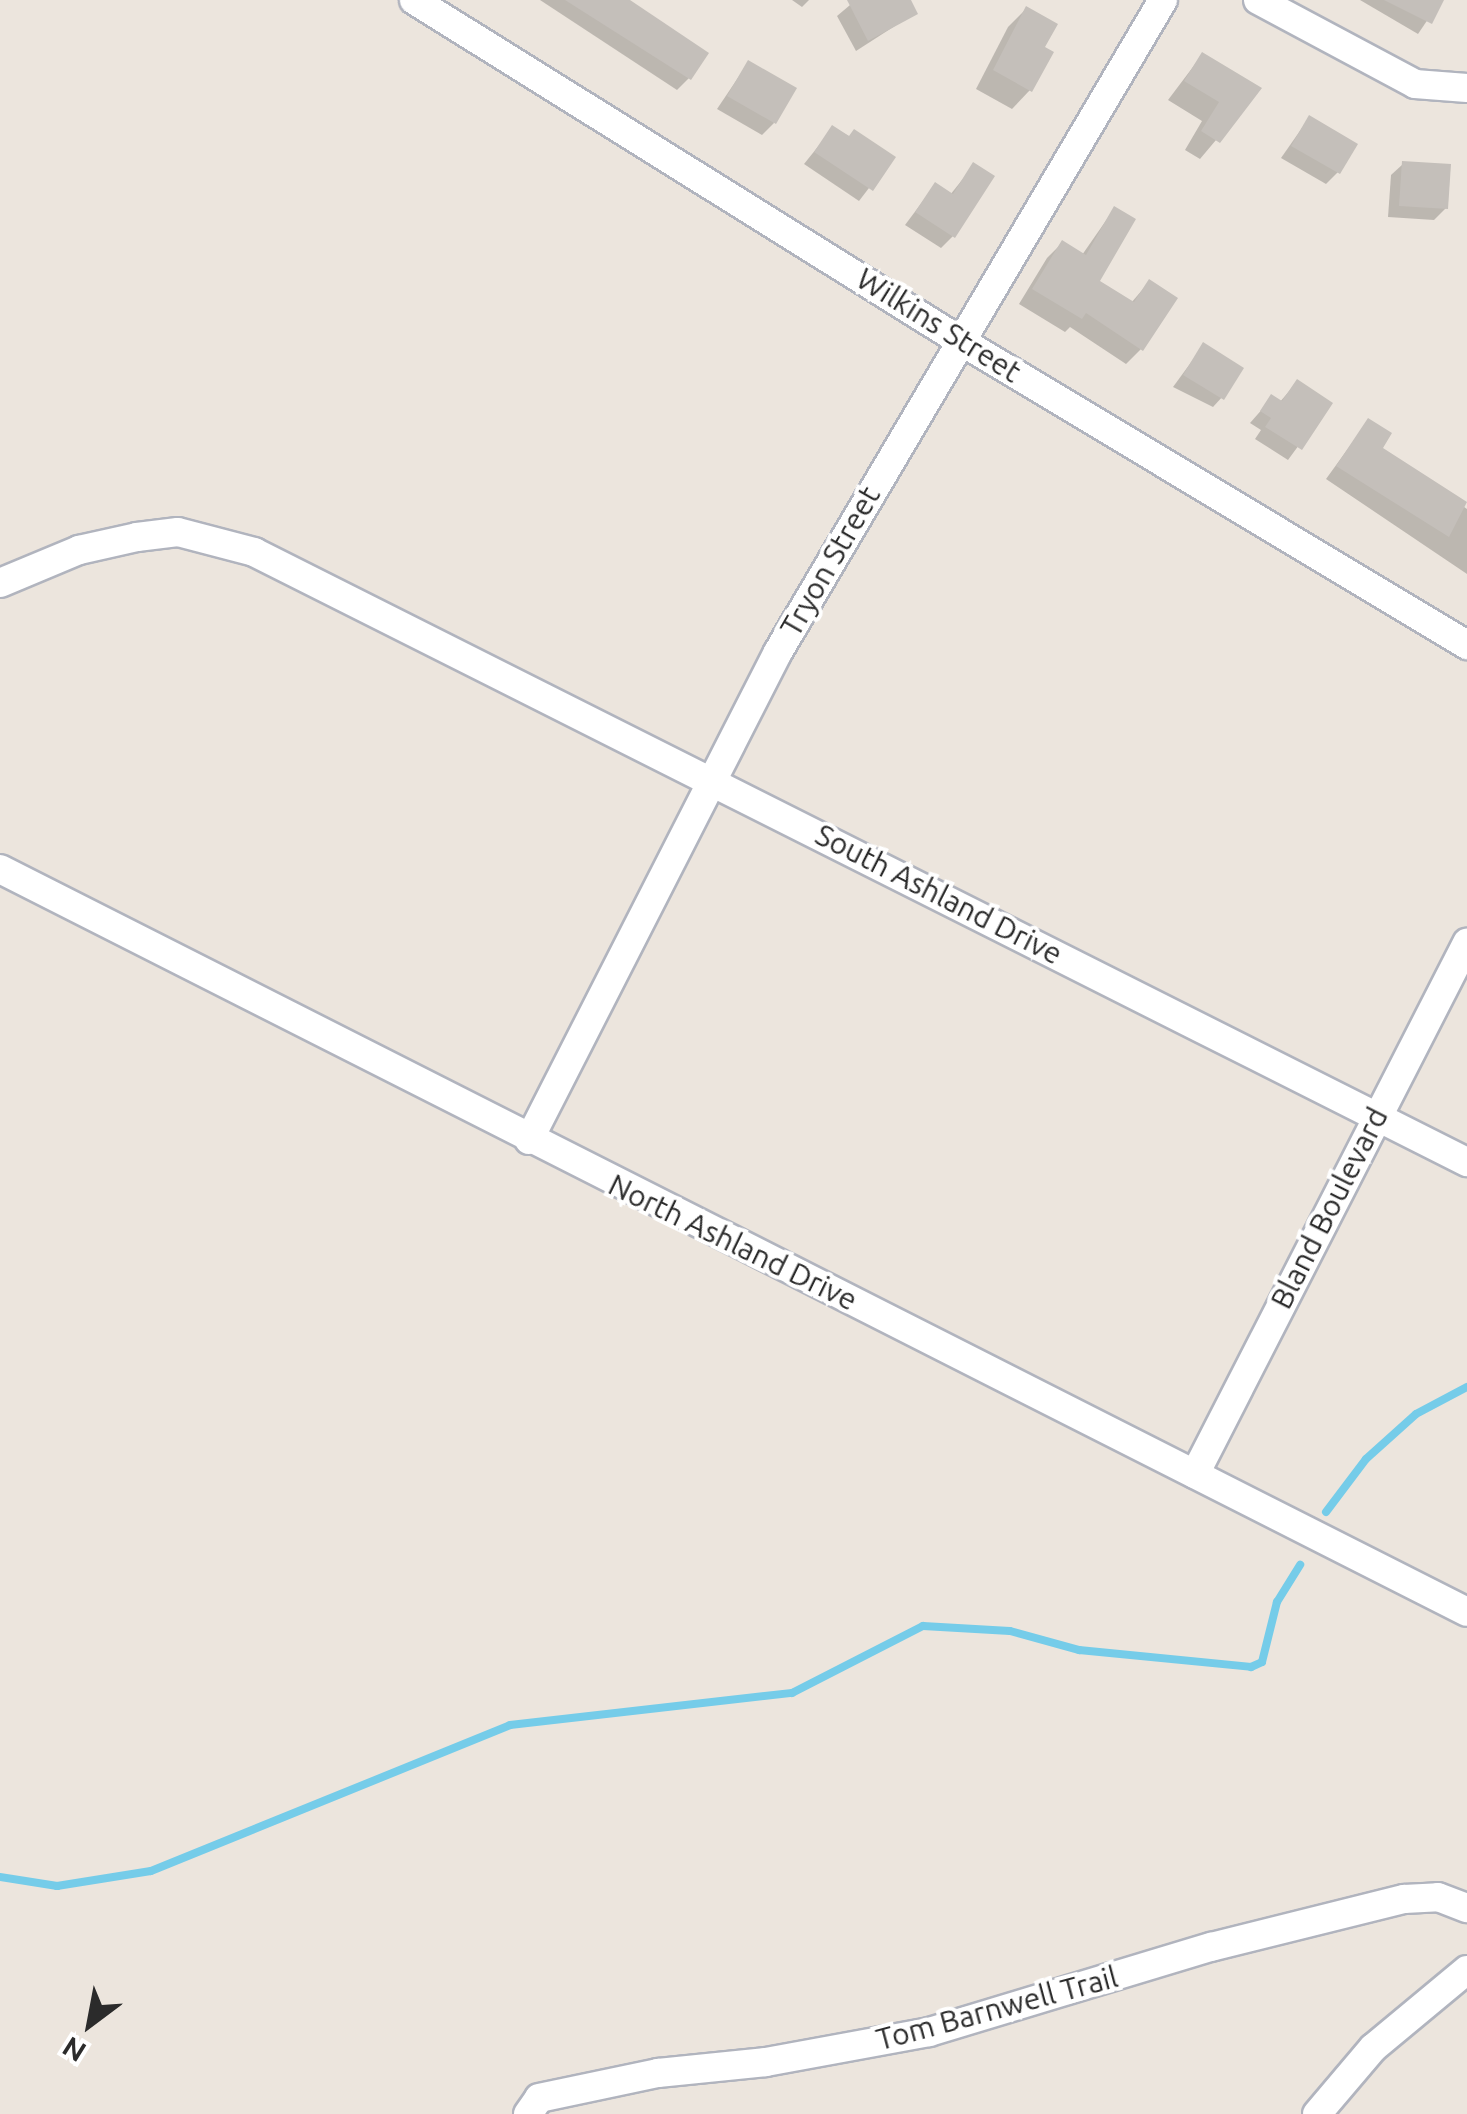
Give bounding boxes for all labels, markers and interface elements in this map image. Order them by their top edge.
street label: Wilkins Street [850,260,1028,390]
street label: Tryon Street [773,480,887,642]
street label: South Ashland Drive [810,816,1068,972]
street label: Bland Boulevard [1263,1101,1395,1315]
street label: North Ashland Drive [603,1166,863,1318]
street label: Tom Barnwell Trail [872,1958,1122,2058]
north arrow [40,1974,140,2074]
text: N [57,2031,91,2069]

